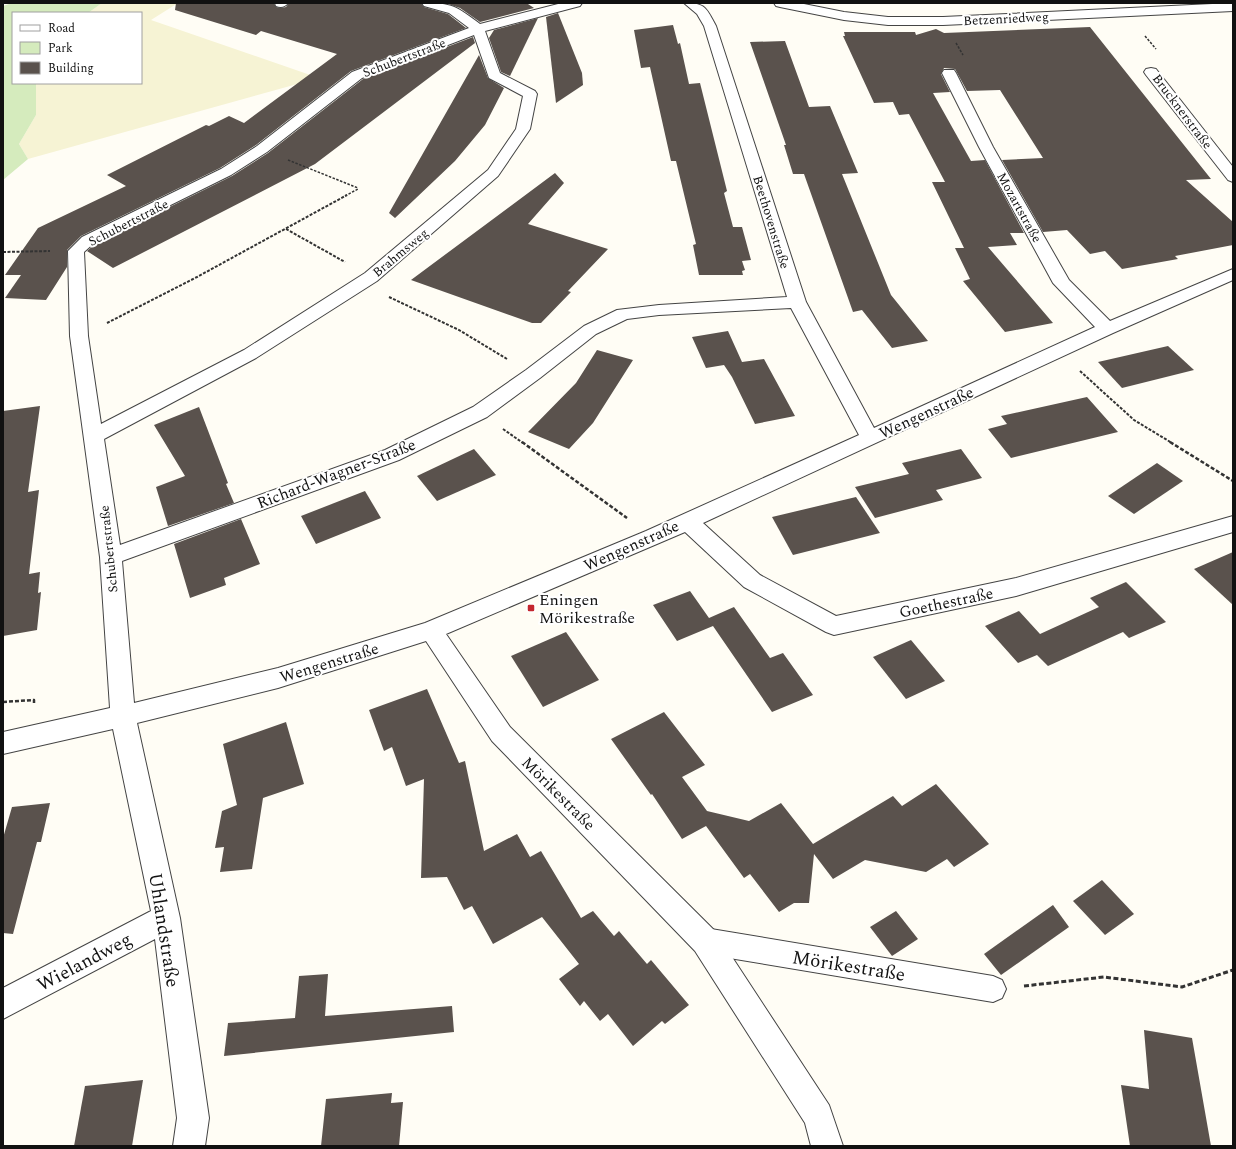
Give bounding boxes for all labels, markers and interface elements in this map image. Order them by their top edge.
street label: Betzenriedweg [963,7,1049,31]
legend [12,12,142,84]
text: Road [48,19,75,38]
street label: Schubertstraße [360,33,449,83]
text: Park [48,39,73,58]
text: Building [48,59,94,78]
street label: Brucknerstraße [1147,70,1217,153]
street label: Mozartstraße [992,169,1047,246]
street label: Beethovenstraße [747,173,795,271]
street label: Schubertstraße [85,194,172,252]
street label: Brahmsweg [368,223,433,282]
street label: Wengenstraße [875,380,978,445]
street label: Richard-Wagner-Straße [253,433,419,515]
street label: Schubertstraße [94,504,124,594]
street label: Wengenstraße [580,514,683,578]
street label: Goethestraße [897,581,996,625]
place label: Eningen Mörikestraße [539,588,635,630]
marker: Eningen Mörikestraße [526,603,536,613]
street label: Wengenstraße [277,637,382,689]
street label: Mörikestraße [516,751,601,836]
street label: Uhlandstraße [140,871,187,990]
street label: Wielandweg [32,925,137,1000]
street label: Mörikestraße [790,943,907,990]

